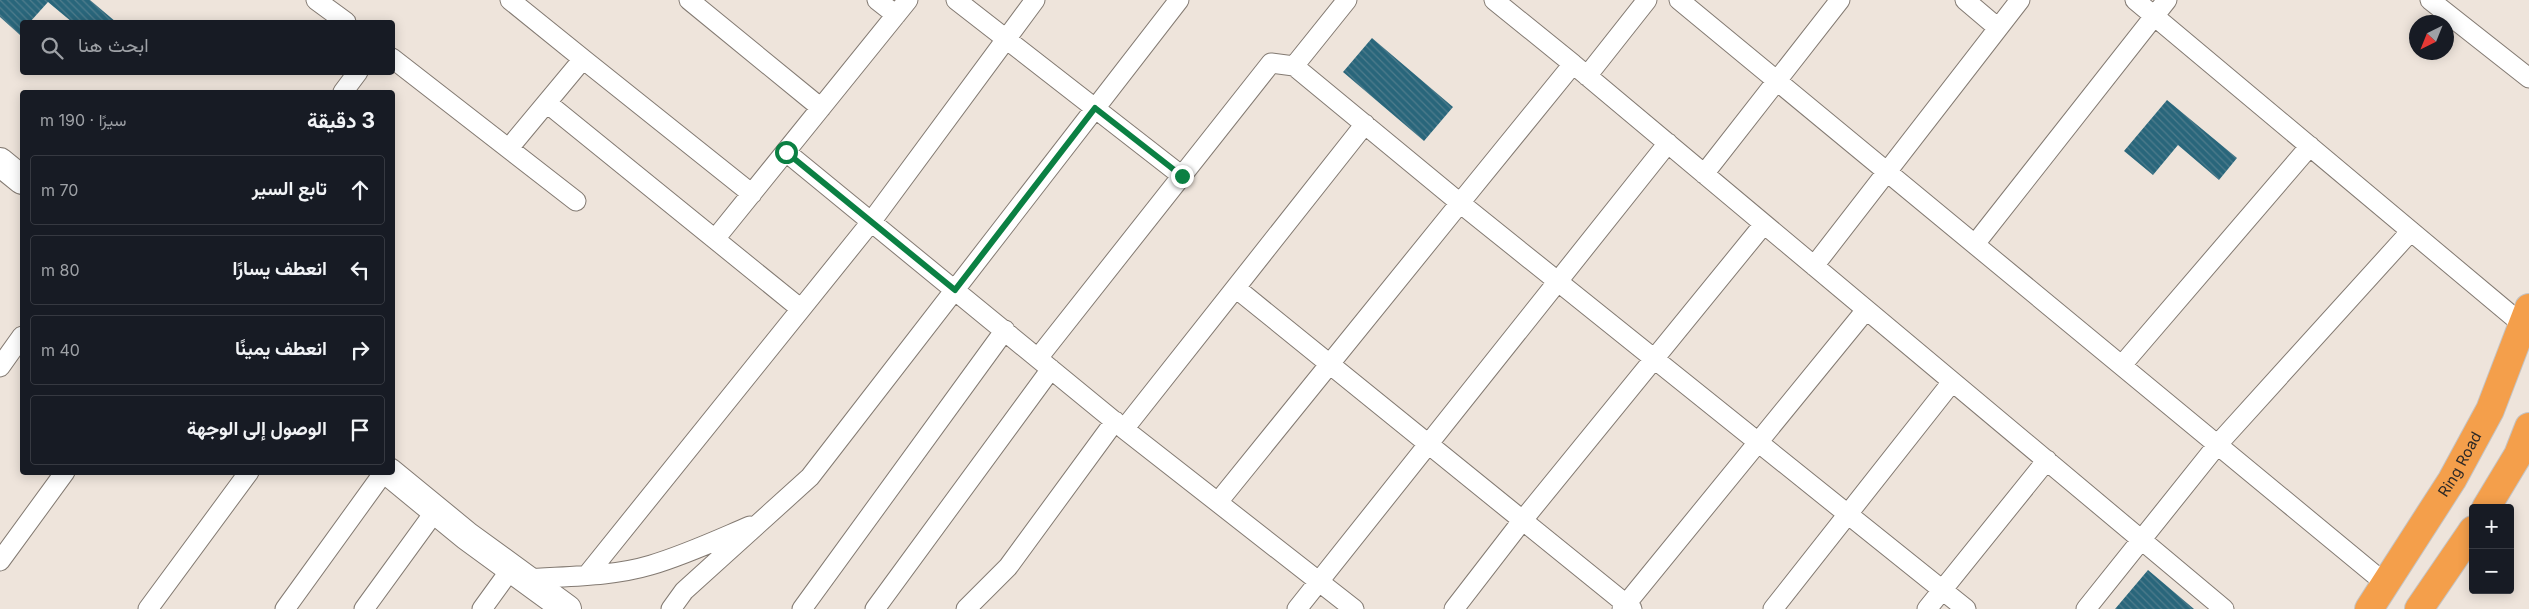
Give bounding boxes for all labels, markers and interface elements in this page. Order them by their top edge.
north arrow [2409,15,2454,60]
search box [20,20,395,75]
icon: search [38,34,66,62]
text: ابحث هنا [78,34,149,57]
text: 3 دقيقة [307,108,375,133]
text: سيرًا · 190 m [40,110,126,130]
route start [775,141,798,164]
route end [1171,165,1194,188]
icon: ahead [346,176,374,204]
text: تابع السير [252,177,327,200]
text: 70 m [41,180,78,200]
icon: left [346,256,374,284]
text: انعطف يسارًا [233,257,327,280]
text: 80 m [41,260,80,280]
icon: right [346,336,374,364]
text: انعطف يمينًا [235,337,327,360]
text: 40 m [41,340,80,360]
icon: arrive [346,416,374,444]
text: الوصول إلى الوجهة [187,417,327,440]
street label: Ring Road [2434,428,2485,500]
map controls [2469,504,2514,594]
button: + [2469,504,2514,549]
button: − [2469,549,2514,594]

